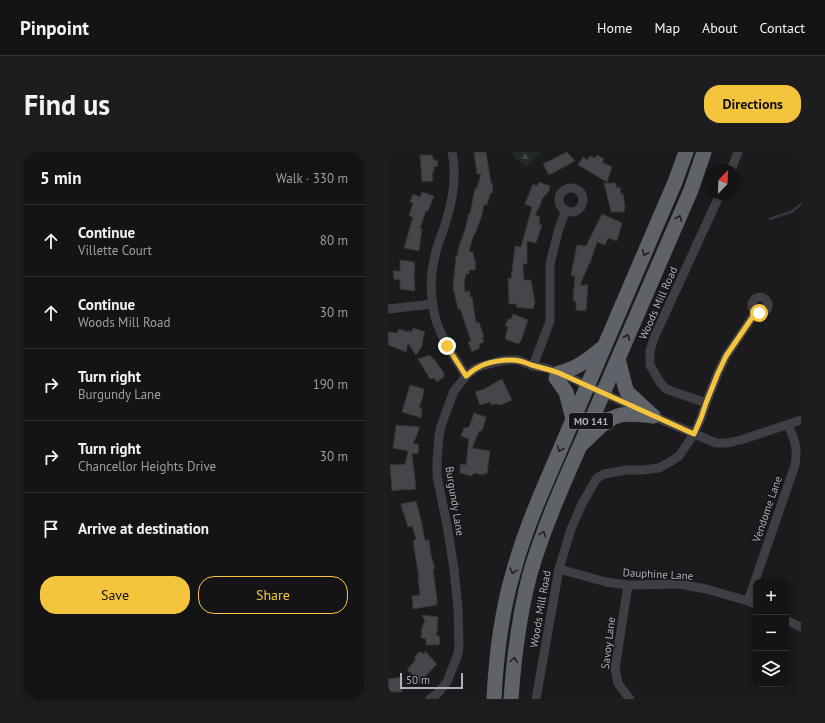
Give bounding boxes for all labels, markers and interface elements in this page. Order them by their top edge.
text: Pinpoint [20,16,89,40]
text: Home [597,19,632,37]
text: Map [654,19,680,37]
text: About [702,19,738,37]
text: Contact [760,19,805,37]
button: Directions [704,85,801,123]
text: Find us [24,86,110,123]
north arrow [705,164,741,200]
text: 5 min [40,167,81,189]
text: Walk · 330 m [276,170,348,187]
one-way arrow [674,214,682,222]
text: Continue [78,223,135,242]
icon: ahead [40,230,62,252]
text: 80 m [320,232,348,249]
text: Villette Court [78,242,152,259]
one-way arrow [642,248,650,256]
street label: Woods Mill Road [636,264,680,342]
text: Continue [78,295,135,314]
icon: ahead [40,302,62,324]
text: 30 m [320,304,348,321]
route start [750,304,768,322]
text: Woods Mill Road [78,314,170,331]
one-way arrow [623,334,631,341]
route end [438,337,456,355]
text: Turn right [78,367,141,386]
icon: right [40,374,62,396]
text: 190 m [313,376,348,393]
text: Burgundy Lane [78,386,161,403]
road number: MO 141 [569,413,613,429]
text: Turn right [78,439,141,458]
icon: right [40,446,62,468]
one-way arrow [556,446,564,453]
text: 30 m [320,448,348,465]
text: Chancellor Heights Drive [78,458,216,475]
street label: Burgundy Lane [443,465,467,537]
street label: Vendome Lane [749,474,785,545]
icon: arrive [40,518,62,540]
text: Arrive at destination [78,519,209,538]
one-way arrow [539,530,547,537]
street label: Dauphine Lane [622,565,694,583]
one-way arrow [509,567,518,574]
street label: Woods Mill Road [526,569,554,649]
button: Save [40,576,190,614]
button: Share [198,576,348,614]
map controls [753,579,789,687]
button: + [753,579,789,615]
button: − [753,615,789,651]
street label: Savoy Lane [598,616,618,670]
button: layers [753,651,789,687]
one-way arrow [510,657,519,663]
scale bar [400,671,463,690]
text: 50 m [406,673,430,687]

